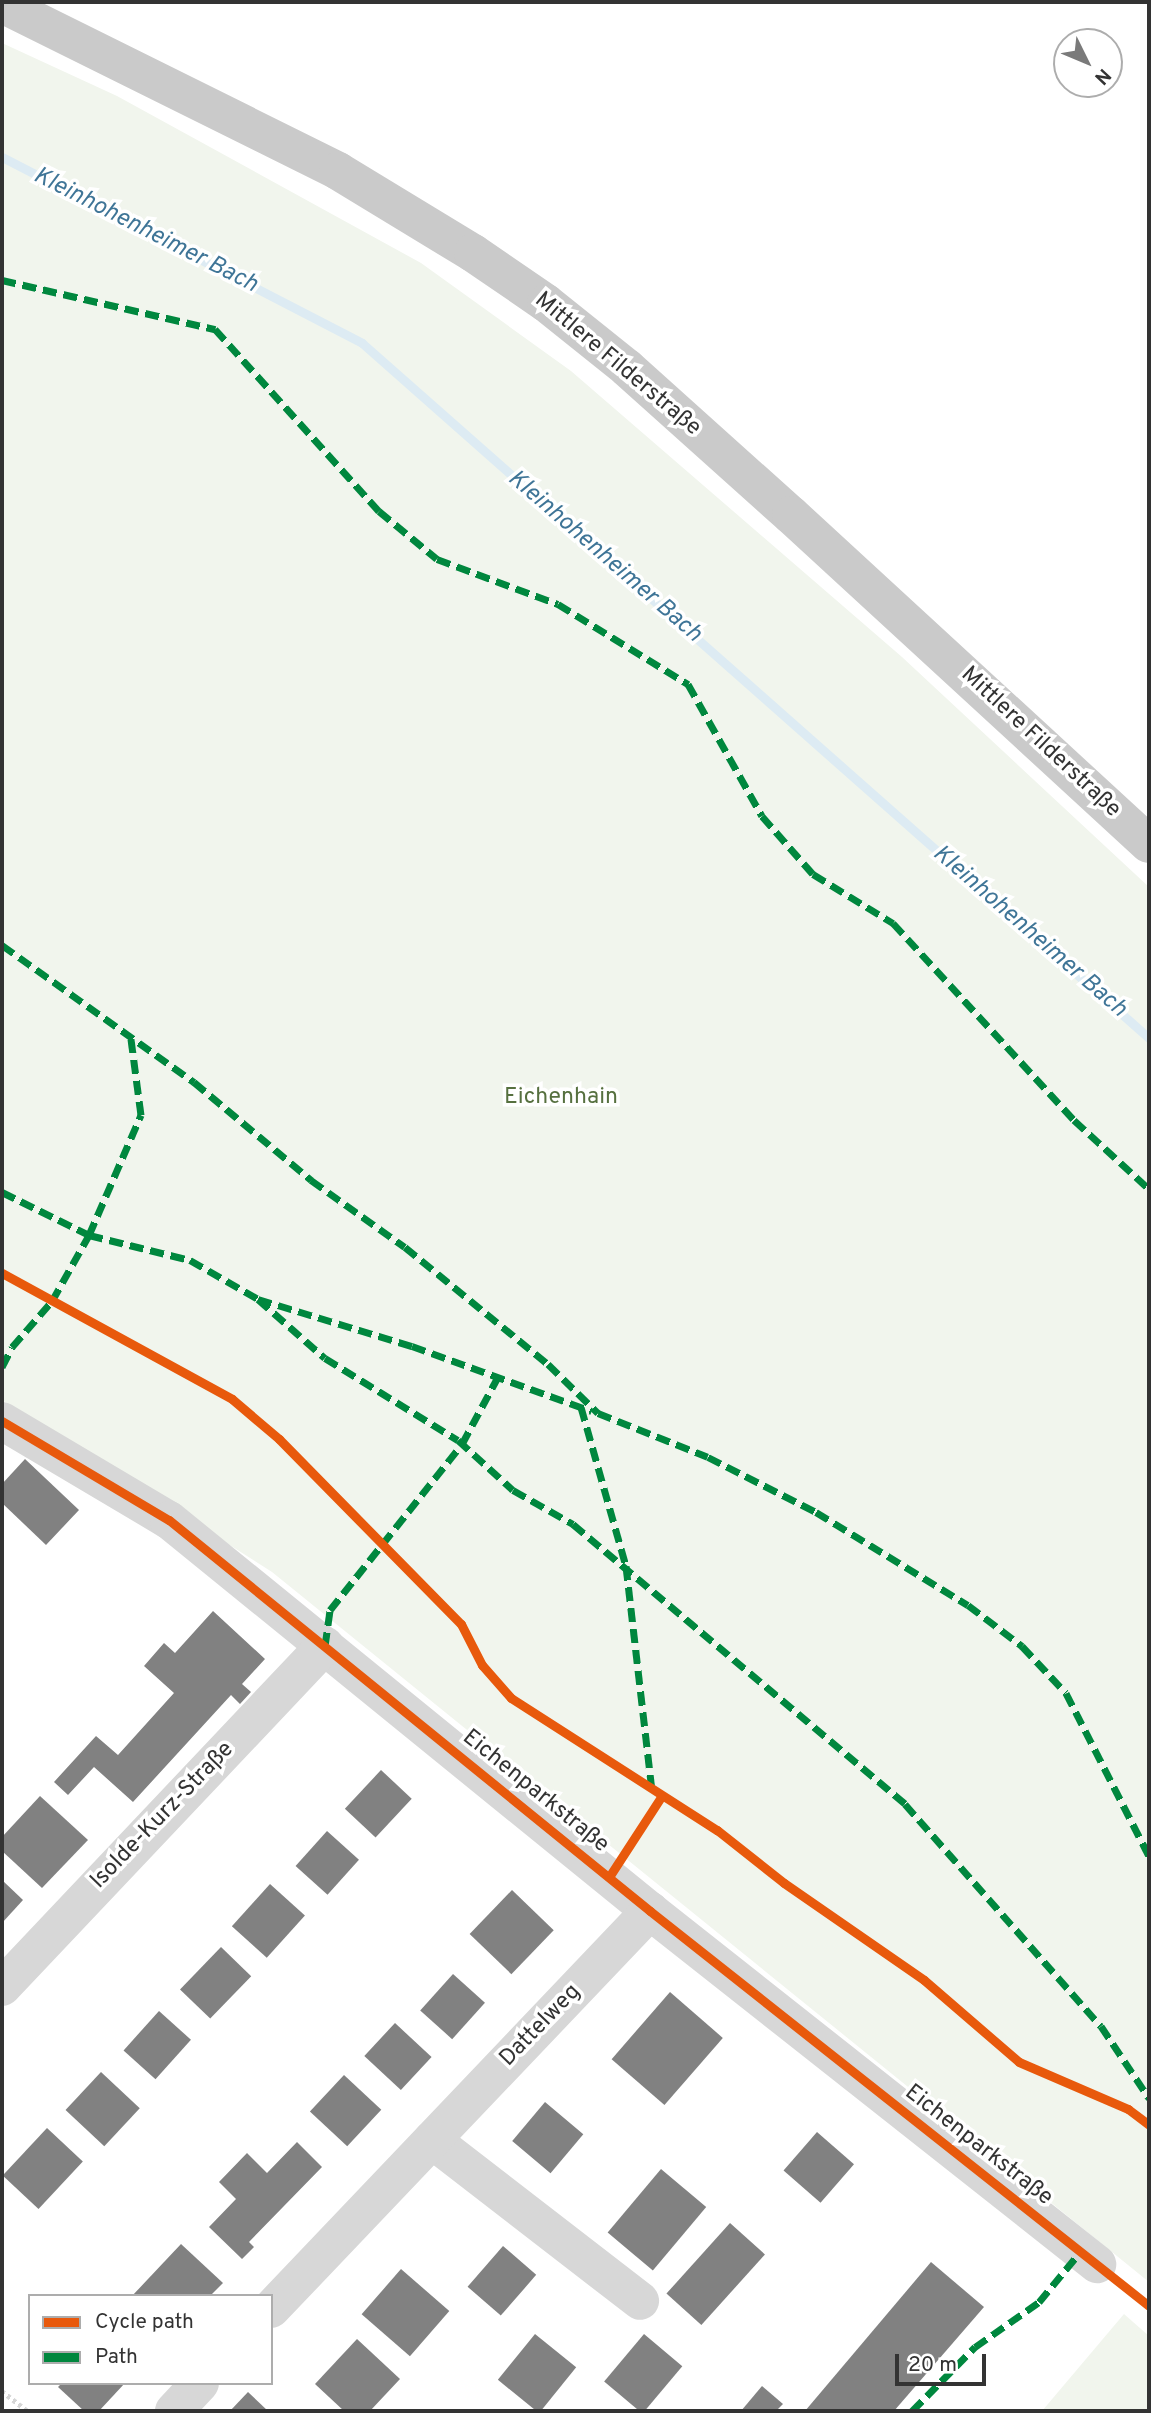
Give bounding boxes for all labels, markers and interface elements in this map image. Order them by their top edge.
north arrow [1053,28,1123,98]
text: N [1088,63,1115,89]
water label: Kleinhohenheimer Bach [28,162,262,300]
street label: Mittlere Filderstraße [528,287,706,443]
water label: Kleinhohenheimer Bach [501,465,707,649]
street label: Mittlere Filderstraße [954,662,1126,824]
water label: Kleinhohenheimer Bach [926,840,1132,1024]
park label: Eichenhain [504,1084,618,1112]
street label: Eichenparkstraße [456,1724,614,1860]
street label: Isolde-Kurz-Straße [86,1737,240,1895]
street label: Dattelweg [495,1979,587,2073]
street label: Eichenparkstraße [898,2080,1058,2212]
legend [28,2294,273,2385]
text: Cycle path [95,2309,194,2336]
scale bar [899,2340,990,2384]
text: Path [95,2344,138,2371]
text: 20 m [908,2352,957,2379]

